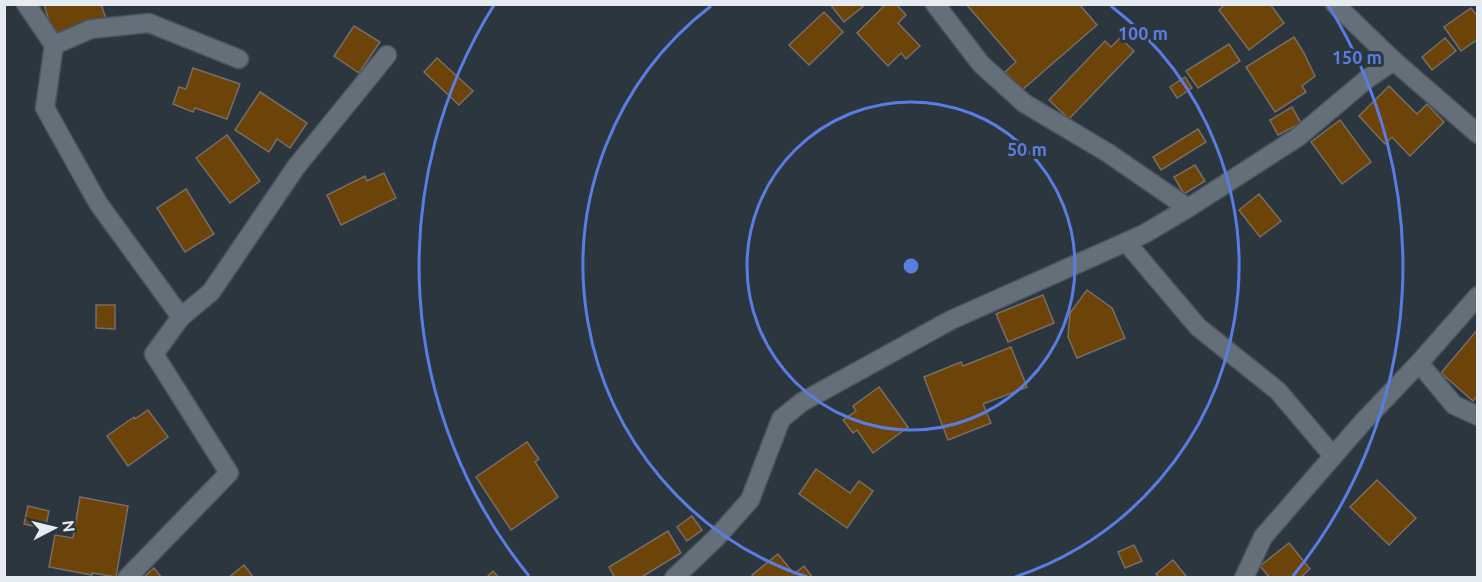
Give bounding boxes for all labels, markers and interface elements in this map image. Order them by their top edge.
text: 100 m [1118,23,1168,43]
text: 150 m [1332,47,1382,67]
text: 50 m [1007,139,1047,159]
centre of rings [901,256,921,276]
north arrow [24,498,84,558]
text: N [59,519,79,533]

